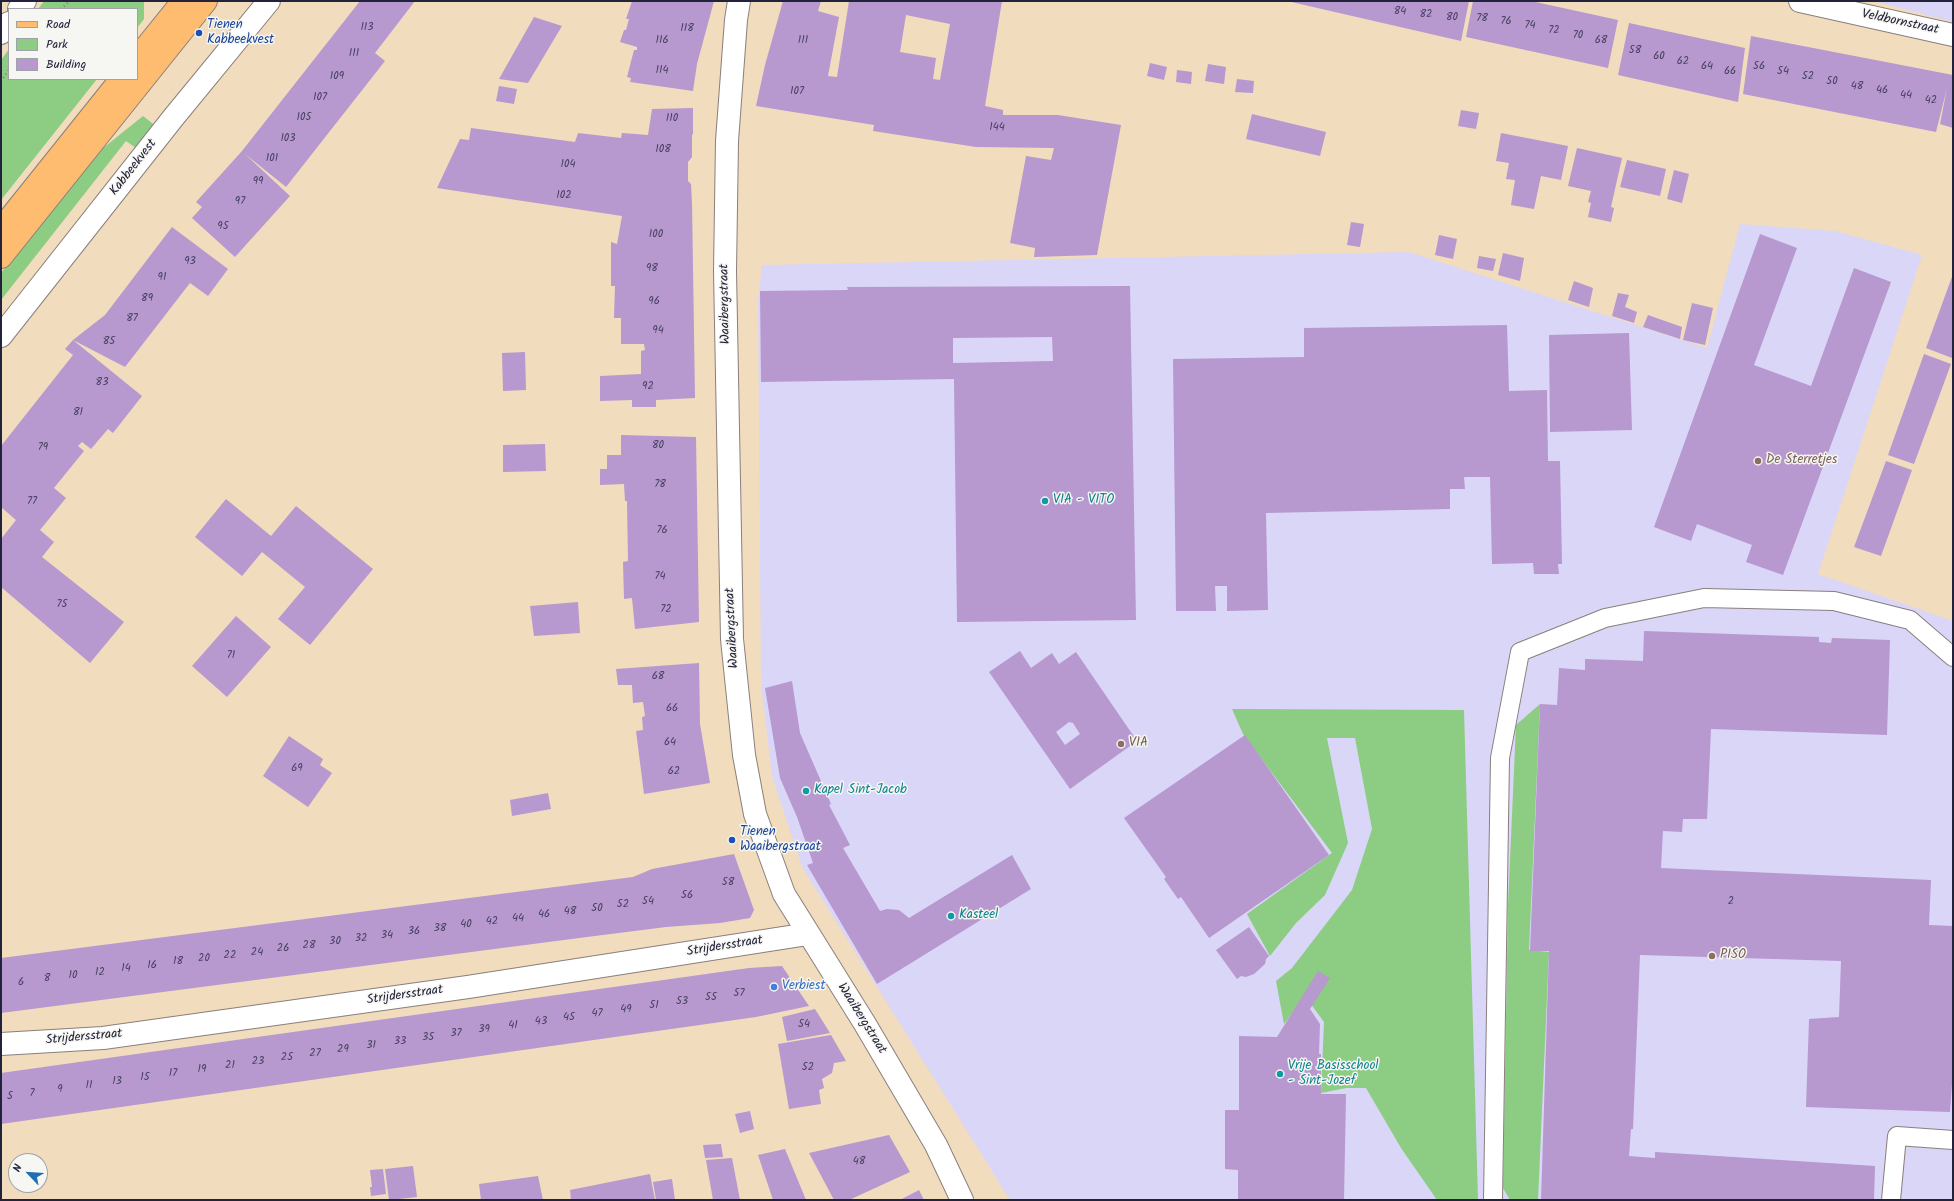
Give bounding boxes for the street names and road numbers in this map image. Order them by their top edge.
street label: Veldbornstraat [1860,7,1940,39]
street label: Kabbeekvest [107,137,161,199]
street label: Waaibergstraat [717,264,735,344]
street label: Waaibergstraat [723,587,743,669]
street label: Strijdersstraat [686,933,764,961]
street label: Waaibergstraat [833,981,889,1057]
street label: Strijdersstraat [366,983,444,1009]
street label: Strijdersstraat [45,1027,123,1049]

